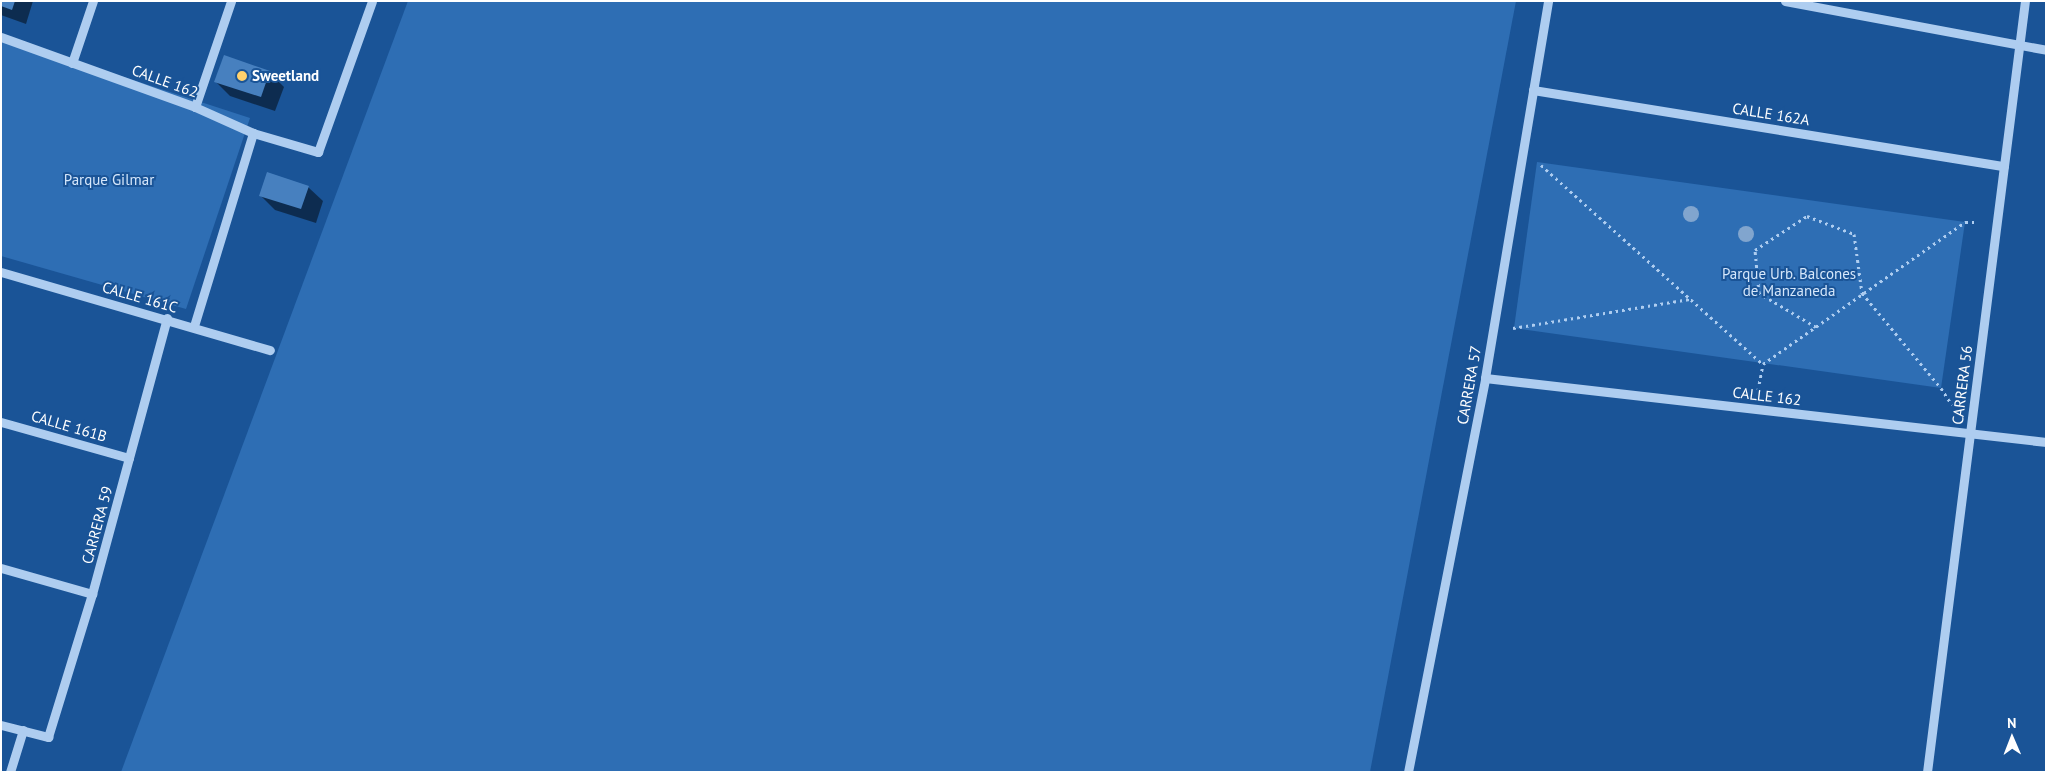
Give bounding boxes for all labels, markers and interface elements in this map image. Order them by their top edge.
street label: CALLE 162 [130,61,200,101]
place label: Sweetland [252,67,319,85]
marker: Sweetland [236,70,248,82]
street label: CALLE 162A [1731,99,1811,129]
park label: Parque Gilmar [64,171,154,189]
park label: Parque Urb. Balcones de Manzaneda [1721,264,1857,299]
street label: CALLE 161C [100,278,180,316]
street label: CARRERA 57 [1453,344,1485,426]
street label: CARRERA 56 [1948,344,1976,426]
street label: CALLE 162 [1732,383,1802,409]
street label: CALLE 161B [29,407,109,445]
street label: CARRERA 59 [78,484,116,566]
north arrow [1987,713,2037,763]
text: N [2007,714,2016,732]

